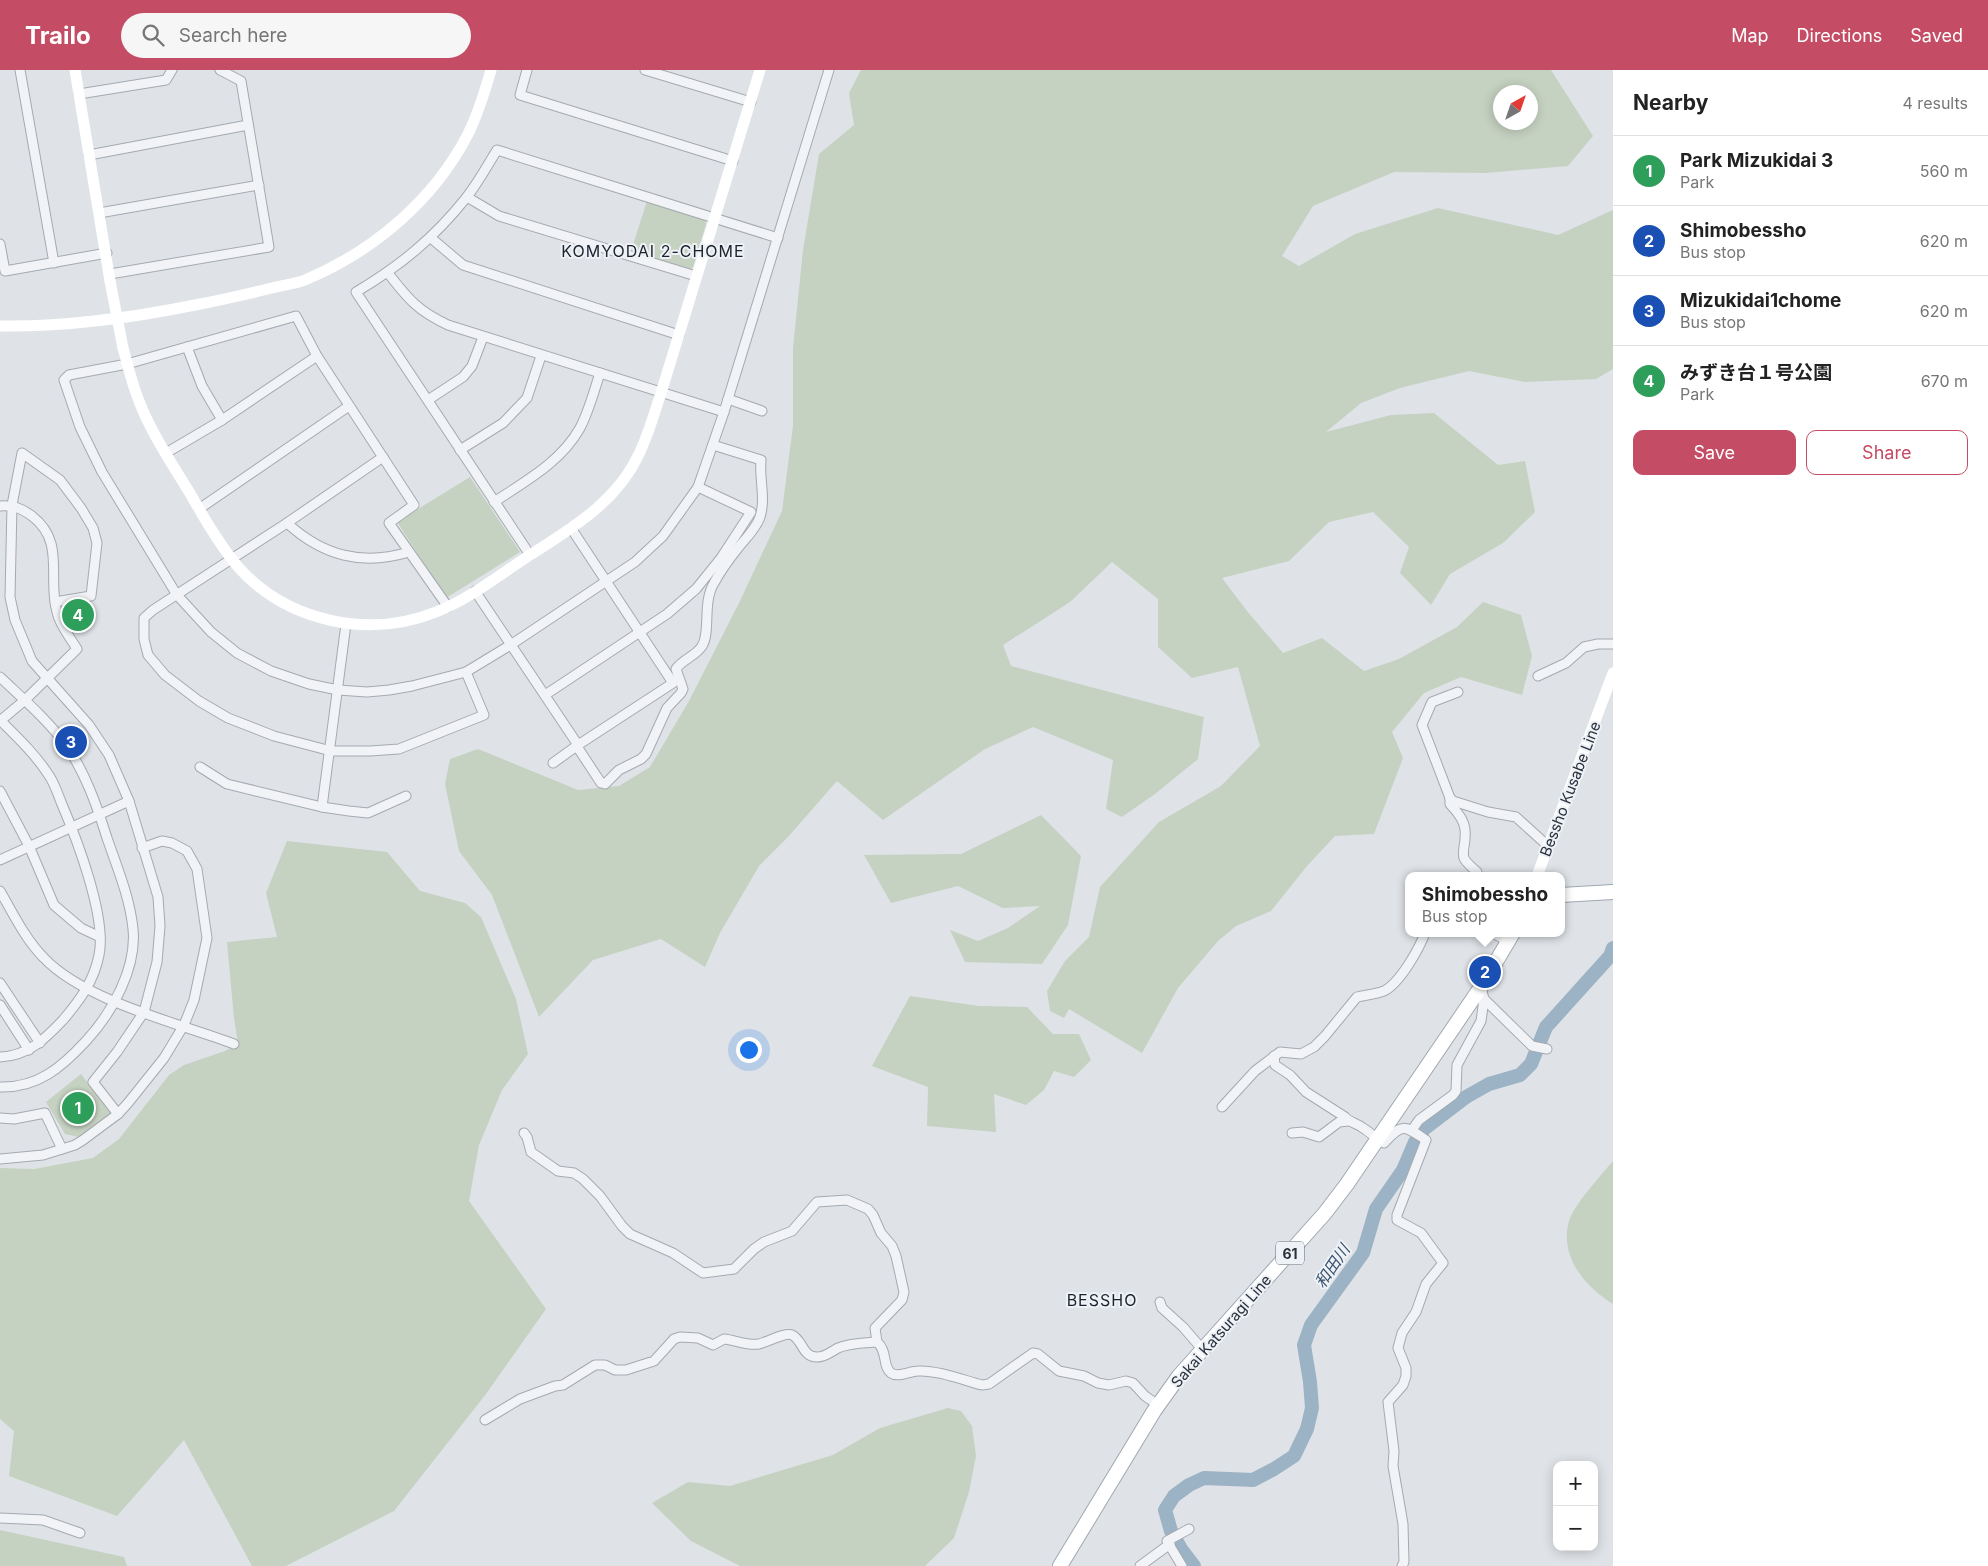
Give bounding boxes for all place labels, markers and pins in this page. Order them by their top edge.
pin: 4 [62,596,94,634]
pin: 3 [55,723,87,761]
pin: 2 [1469,953,1501,991]
pin: 1 [62,1089,94,1127]

